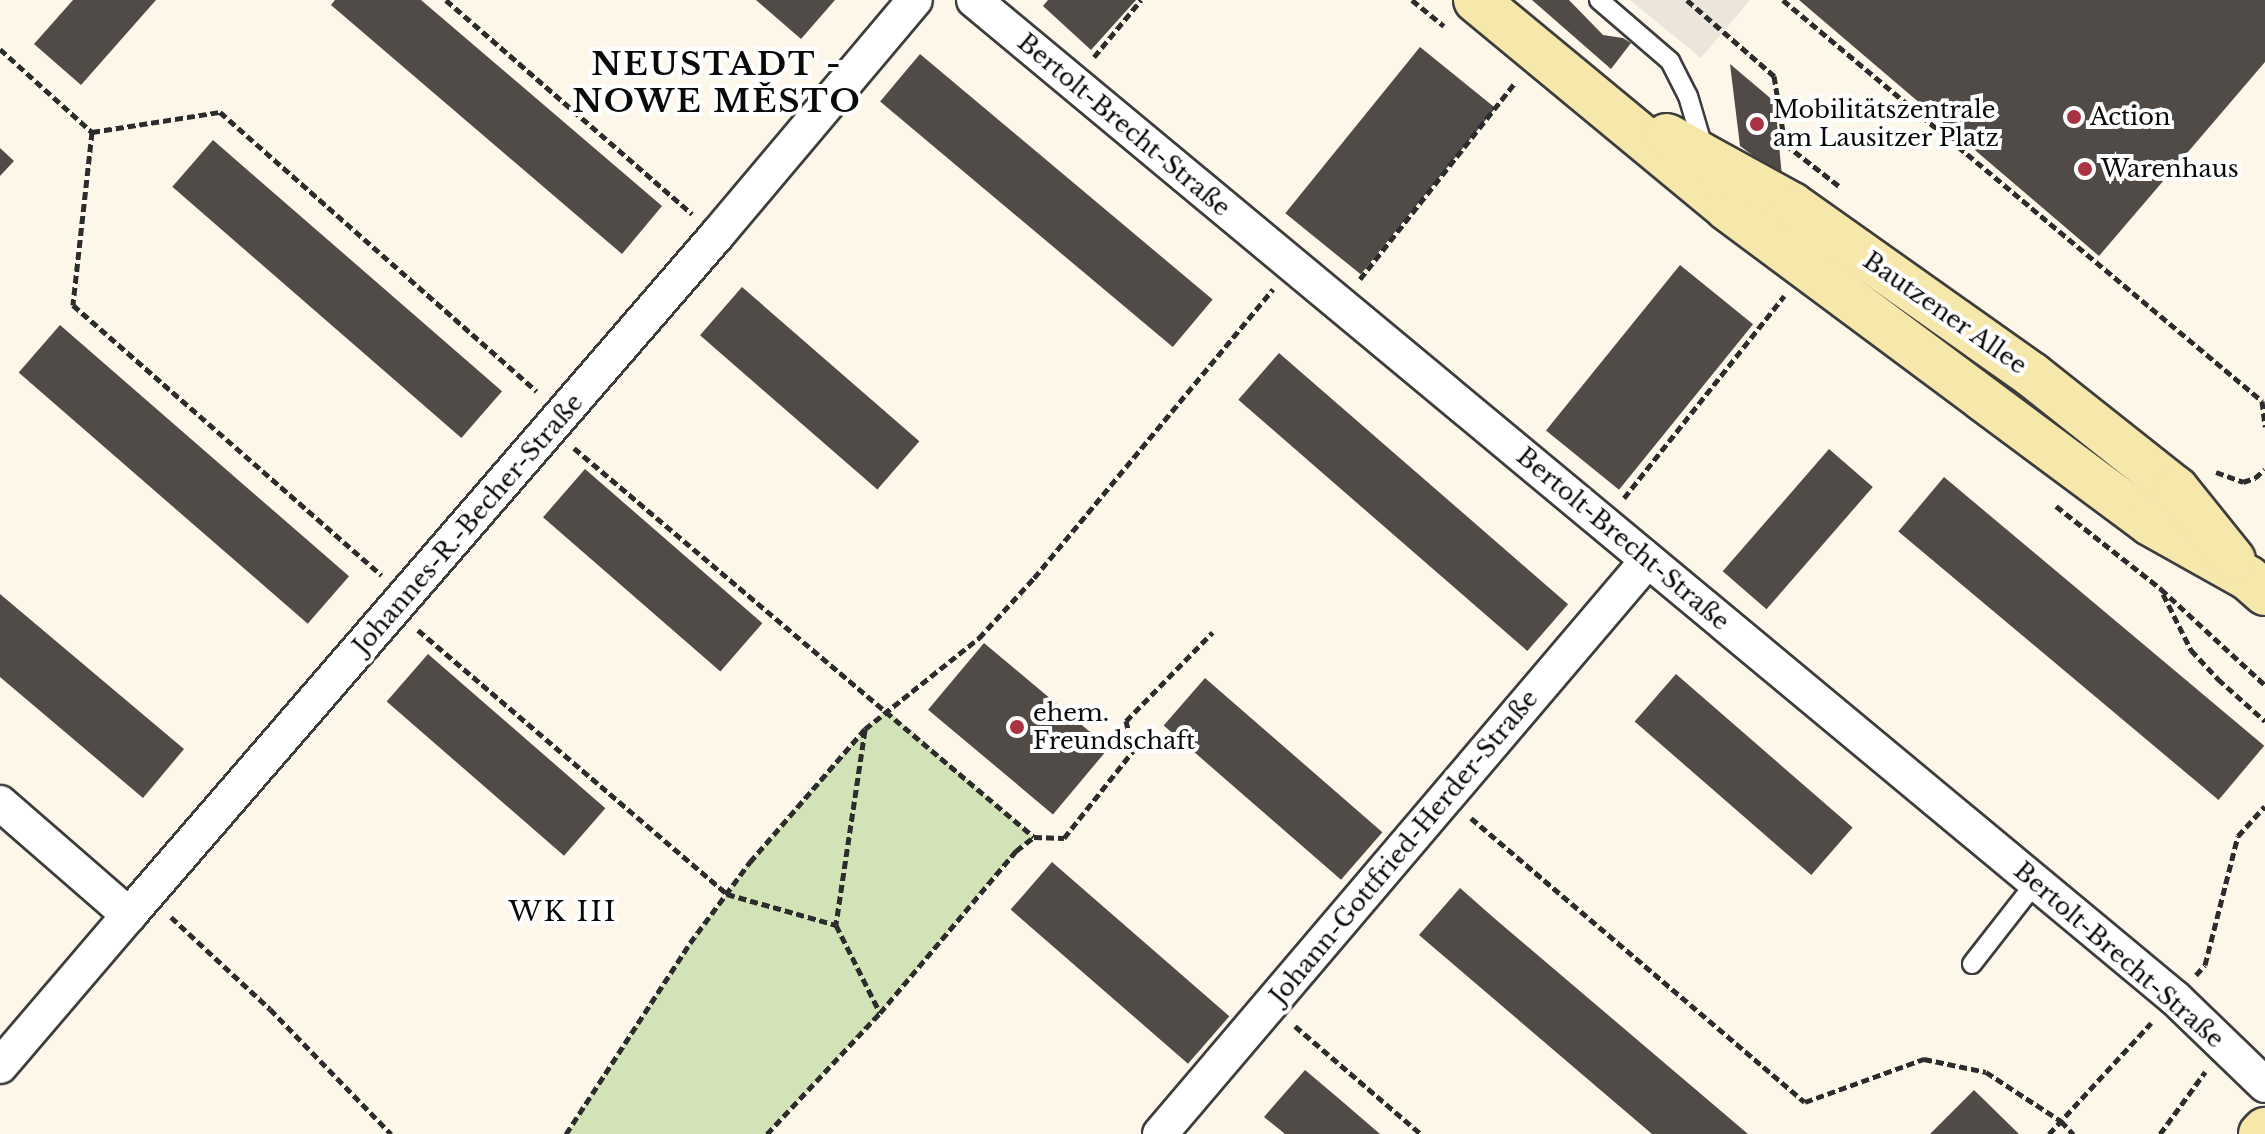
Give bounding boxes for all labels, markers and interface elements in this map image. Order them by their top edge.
street label: Bertolt-Brecht-Straße [1012,28,1236,222]
district label: NEUSTADT - NOWE MĚSTO [572,46,862,121]
place label: Mobilitätszentrale am Lausitzer Platz [1773,96,1999,152]
place label: Action [2090,103,2170,131]
marker: Action [2065,108,2083,126]
marker: Mobilitätszentrale am Lausitzer Platz [1748,115,1766,133]
place label: Warenhaus [2101,155,2239,183]
marker: Warenhaus [2076,160,2094,178]
street label: Bautzener Allee [1857,246,2033,380]
street label: Johannes-R.-Becher-Straße [347,388,589,660]
street label: Bertolt-Brecht-Straße [1511,442,1735,636]
street label: Johann-Gottfried-Herder-Straße [1264,684,1544,1010]
place label: ehem. Freundschaft [1033,699,1195,755]
marker: ehem. Freundschaft [1008,718,1026,736]
street label: Bertolt-Brecht-Straße [2008,856,2230,1054]
district label: WK III [508,895,618,929]

